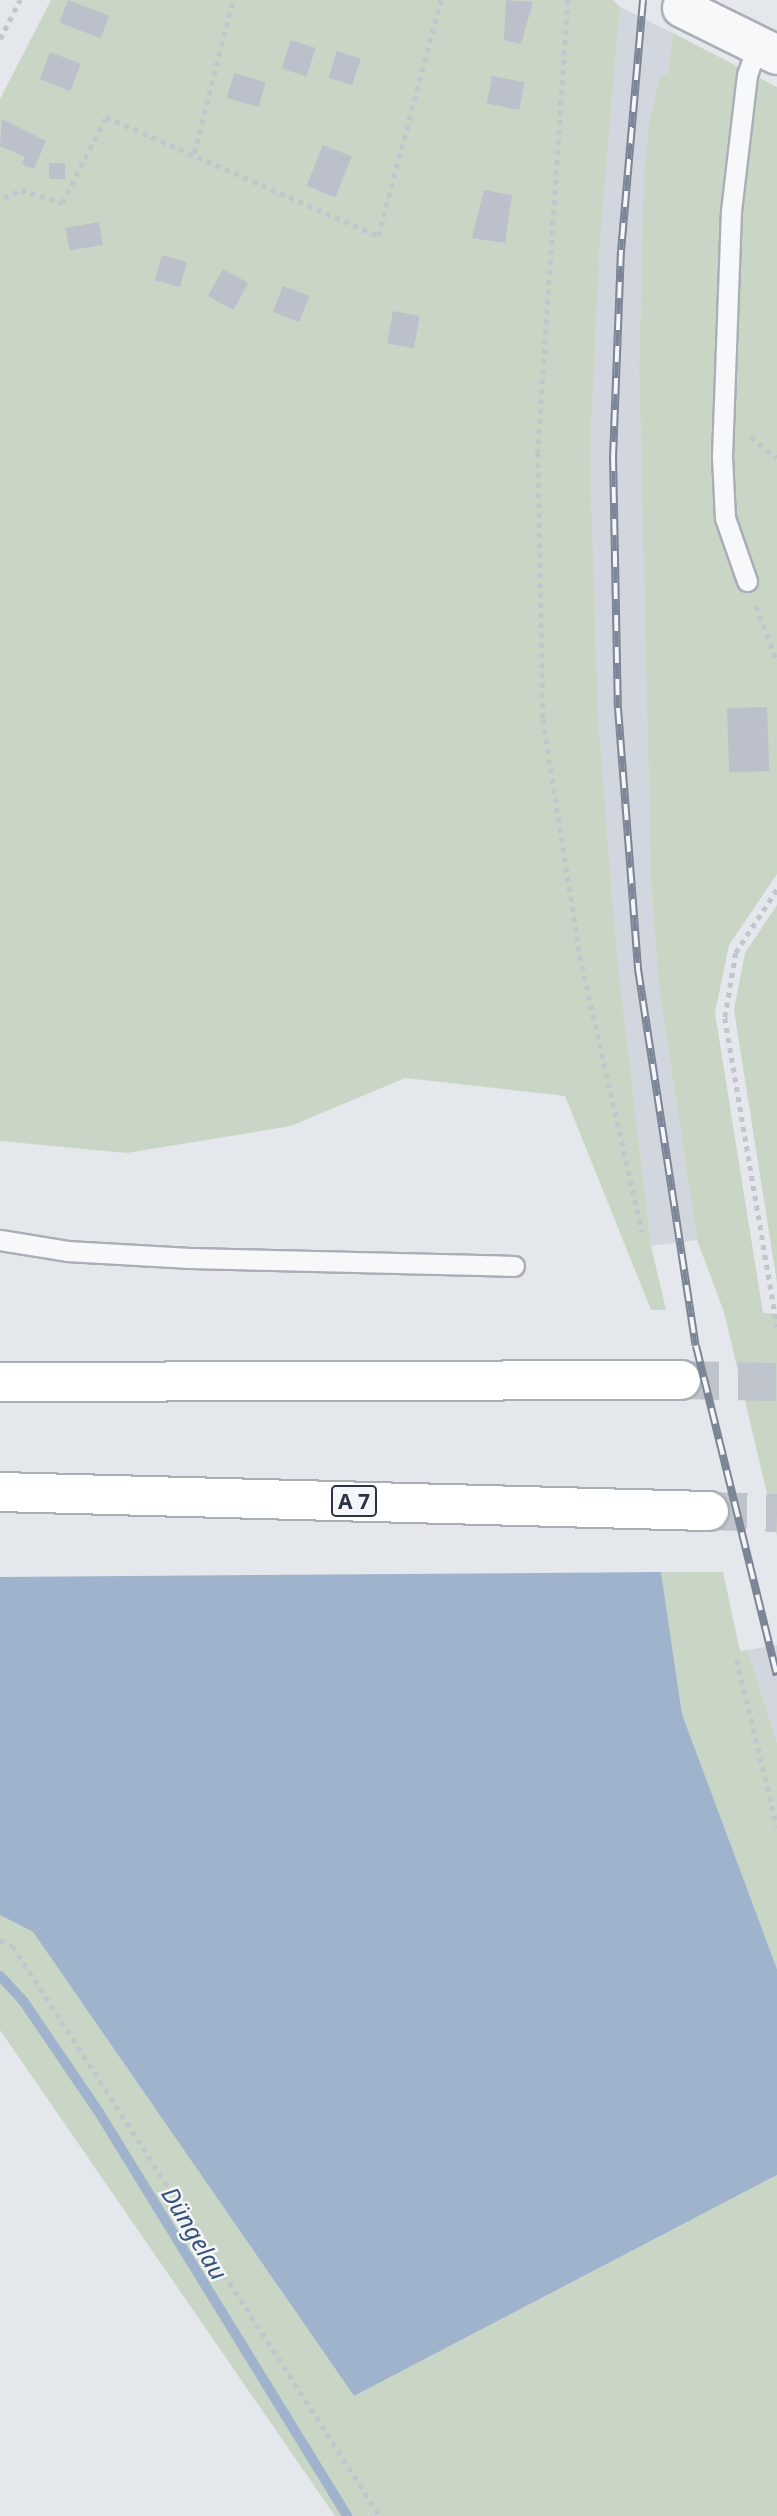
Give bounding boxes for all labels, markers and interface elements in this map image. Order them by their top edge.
road number: A 7 [330,1484,378,1518]
water label: Düngelau [156,2181,234,2285]

